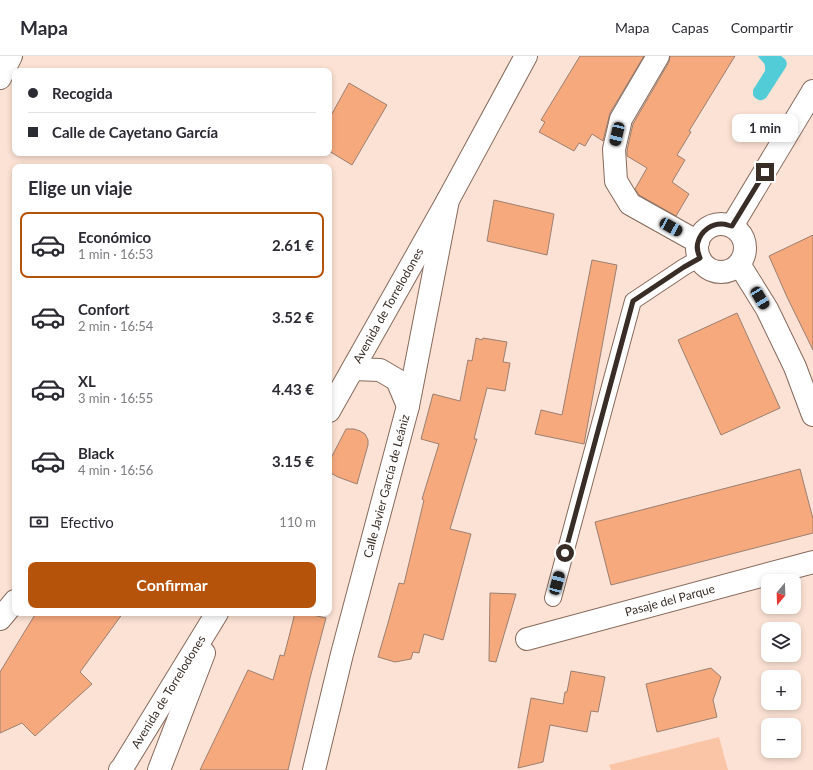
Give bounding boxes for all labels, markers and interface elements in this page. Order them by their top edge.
text: Mapa [20,16,68,39]
text: Mapa [615,19,650,36]
text: Capas [672,19,709,36]
text: Compartir [731,19,793,36]
text: Recogida [52,84,113,102]
callout: 1 min [732,114,798,142]
text: 1 min [749,120,781,136]
car [608,121,626,147]
text: Calle de Cayetano García [52,123,218,141]
route end [756,163,774,181]
text: Elige un viaje [28,177,132,199]
car [658,216,684,238]
icon: car [30,227,66,263]
text: Económico [78,228,151,246]
text: 2.61 € [272,236,314,254]
street label: Avenida de Torrelodones [350,245,426,366]
text: 1 min · 16:53 [78,246,153,262]
car [749,285,771,311]
icon: car [30,299,66,335]
text: Confort [78,300,130,318]
text: 3.52 € [272,308,314,326]
text: 2 min · 16:54 [78,318,153,334]
icon: car [30,371,66,407]
text: XL [78,372,96,390]
text: 4.43 € [272,380,314,398]
text: 3 min · 16:55 [78,390,153,406]
street label: Calle Javier García de Leániz [360,412,413,559]
icon: car [30,443,66,479]
text: Black [78,444,114,462]
text: 3.15 € [272,452,314,470]
text: 4 min · 16:56 [78,462,153,478]
icon: cash [28,511,50,533]
text: Efectivo [60,513,114,531]
text: 110 m [279,514,316,530]
route start [556,544,574,562]
button: Confirmar [28,562,316,608]
car [548,570,566,596]
north arrow [761,574,801,614]
map controls [761,574,801,758]
street label: Pasaje del Parque [623,581,716,619]
button: layers [761,622,801,662]
street label: Avenida de Torrelodones [128,632,209,751]
button: + [761,670,801,710]
button: − [761,718,801,758]

